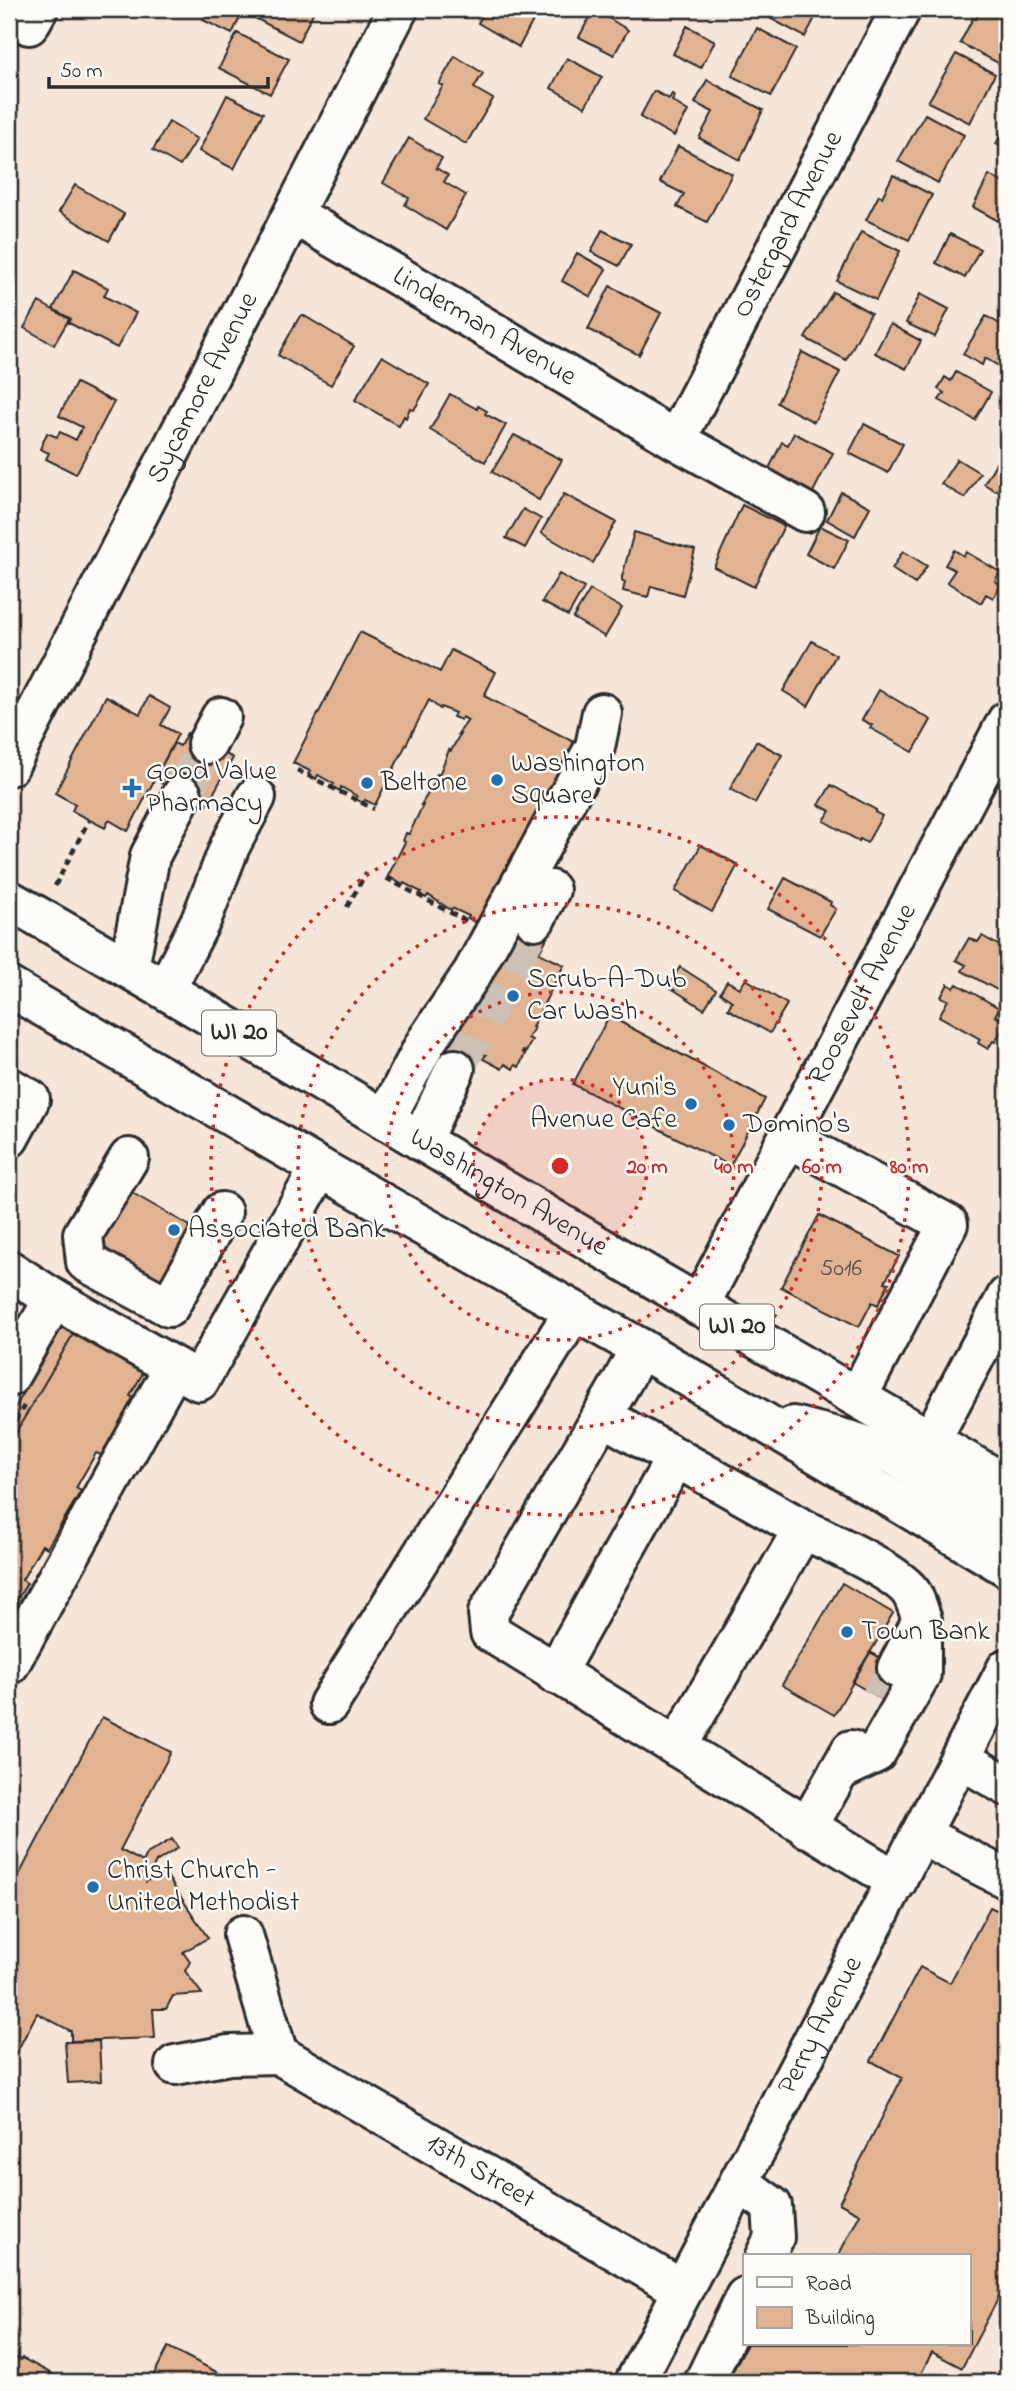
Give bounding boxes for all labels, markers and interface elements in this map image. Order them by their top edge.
scale bar [49,46,268,90]
text: 50 m [60,57,103,87]
street label: Ostergard Avenue [723,123,855,325]
street label: Linderman Avenue [384,256,584,397]
street label: Sycamore Avenue [137,285,270,491]
place label: Washington Square [511,744,645,817]
place label: Good Value Pharmacy [146,752,277,825]
place label: Beltone [380,763,468,804]
marker: Washington Square [489,772,505,788]
marker: Beltone [359,775,375,791]
marker: Good Value Pharmacy [124,780,140,796]
street label: Roosevelt Avenue [798,896,928,1093]
place label: Scrub-A-Dub Car Wash [527,960,687,1033]
marker: Scrub-A-Dub Car Wash [505,988,521,1004]
road number: WI 20 [202,1010,276,1056]
place label: Yuni's Avenue Cafe [530,1068,677,1141]
marker: Yuni's Avenue Cafe [683,1096,699,1112]
place label: Domino's [742,1105,850,1146]
marker: Domino's [721,1117,737,1133]
street label: Washington Avenue [402,1118,616,1268]
text: 20 m [625,1153,668,1183]
text: 40 m [714,1153,754,1183]
text: 60 m [802,1153,842,1183]
text: 80 m [889,1153,928,1183]
centre of rings [548,1154,572,1178]
place label: Associated Bank [188,1210,386,1251]
marker: Associated Bank [166,1222,182,1238]
house number: 5016 [820,1252,863,1287]
road number: WI 20 [700,1304,774,1350]
place label: Town Bank [861,1612,990,1653]
marker: Town Bank [839,1624,855,1640]
place label: Christ Church - United Methodist [107,1851,299,1924]
marker: Christ Church - United Methodist [85,1879,101,1895]
street label: Perry Avenue [768,1949,874,2102]
street label: 13th Street [418,2124,543,2220]
legend [743,2254,970,2346]
text: Road [806,2270,852,2300]
text: Building [805,2304,875,2336]

